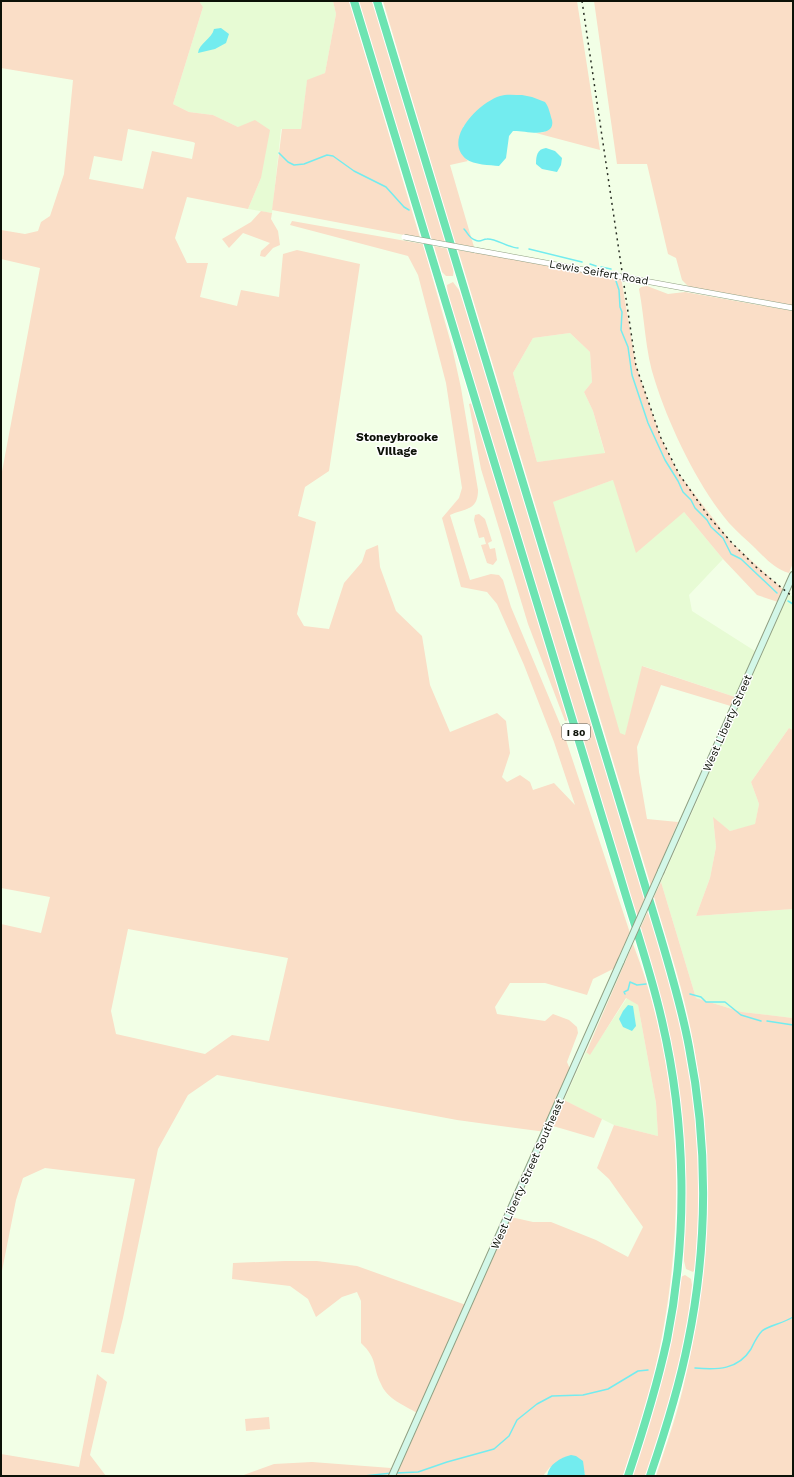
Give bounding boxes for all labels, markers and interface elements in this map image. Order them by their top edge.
street label: Lewis Seifert Road [548,257,650,288]
district label: Stoneybrooke Village [356,430,438,458]
street label: West Liberty Street [700,672,755,774]
road number: I 80 [562,724,590,740]
street label: West Liberty Street Southeast [488,1097,567,1251]

